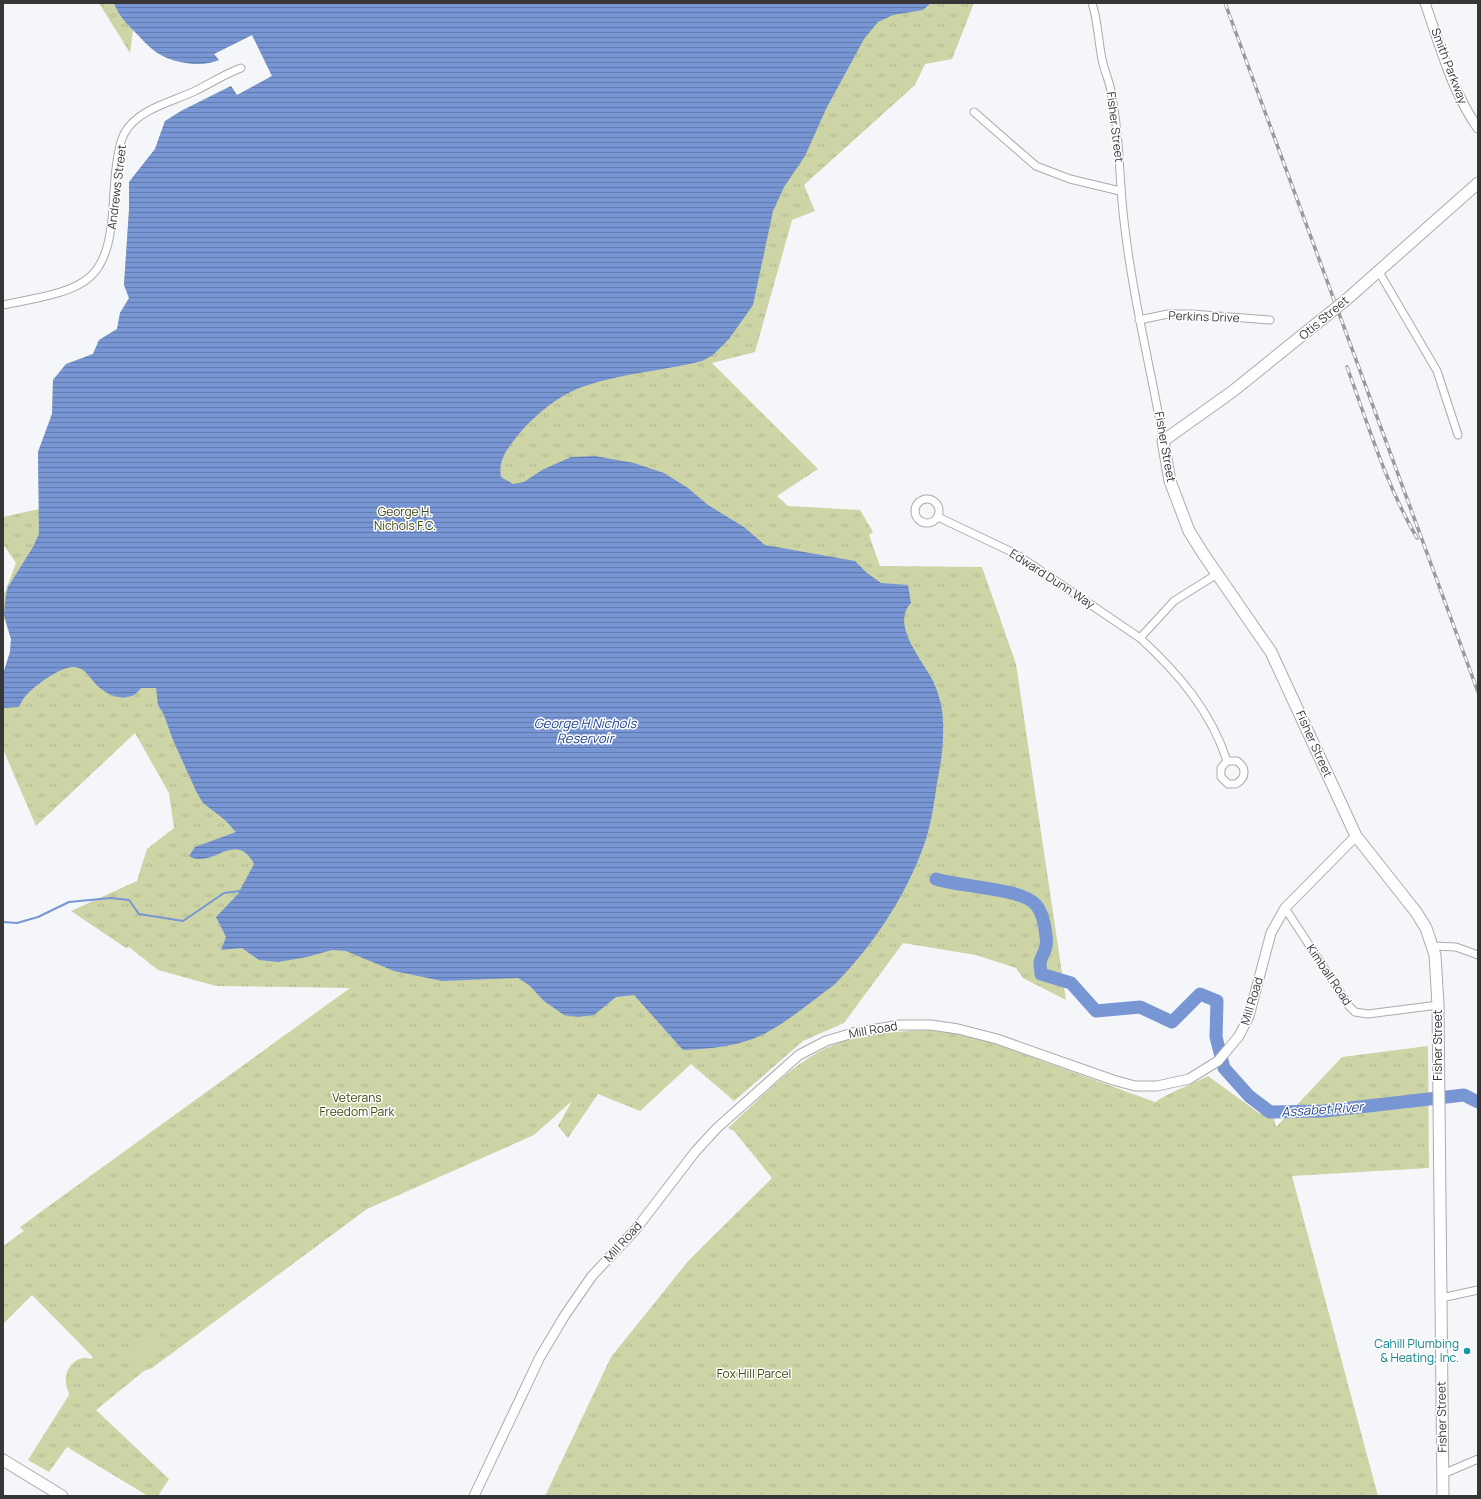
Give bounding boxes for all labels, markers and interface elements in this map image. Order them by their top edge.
street label: Smith Parkway [1427,25,1472,107]
street label: Fisher Street [1103,91,1128,164]
street label: Andrews Street [103,143,130,231]
street label: Otis Street [1295,292,1352,343]
street label: Perkins Drive [1168,307,1240,326]
street label: Fisher Street [1151,410,1180,484]
park label: George H. Nichols F.C. [374,503,436,534]
street label: Edward Dunn Way [1006,545,1099,613]
street label: Fisher Street [1292,708,1337,780]
water label: George H Nichols Reservoir [534,714,638,747]
street label: Kimball Road [1303,941,1356,1009]
street label: Mill Road [1236,975,1267,1027]
street label: Fisher Street [1429,1009,1446,1081]
street label: Mill Road [847,1017,899,1042]
park label: Veterans Freedom Park [320,1089,396,1120]
water label: Assabet River [1280,1097,1366,1121]
street label: Mill Road [600,1218,645,1266]
place label: Cahill Plumbing & Heating, Inc. [1374,1335,1459,1366]
marker: Cahill Plumbing & Heating, Inc. [1462,1346,1472,1356]
park label: Fox Hill Parcel [717,1365,791,1382]
street label: Fisher Street [1432,1381,1451,1453]

